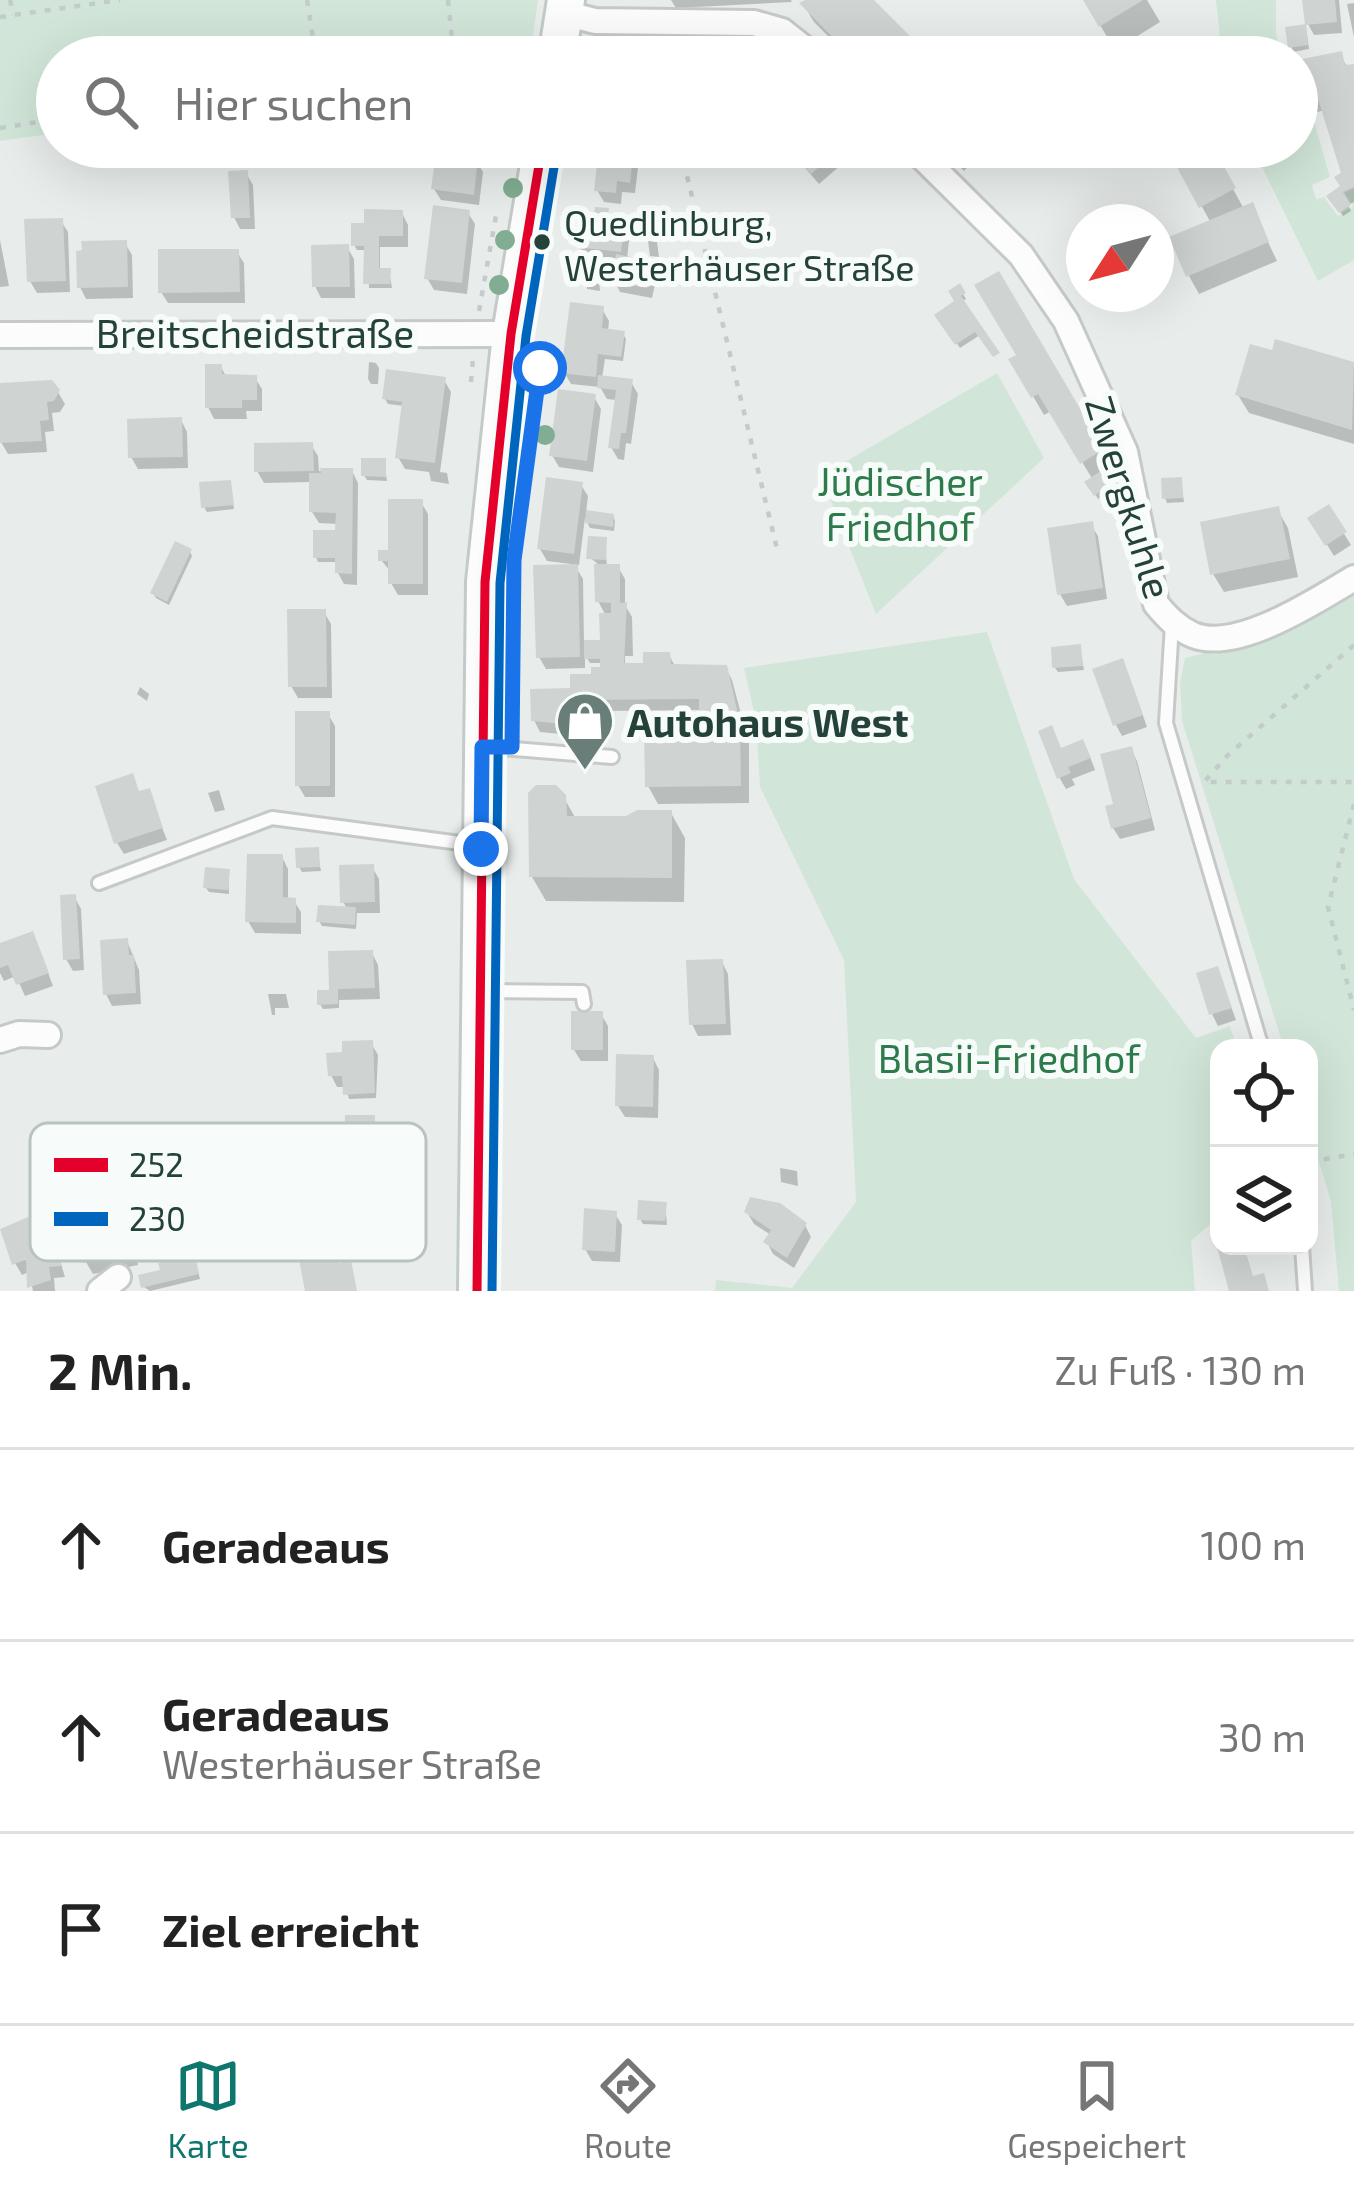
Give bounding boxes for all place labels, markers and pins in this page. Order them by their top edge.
place label: Quedlinburg, Westerhäuser Straße [564,200,915,288]
marker: Quedlinburg, Westerhäuser Straße [531,231,553,253]
shop icon: Autohaus West [554,690,616,772]
place label: Autohaus West [627,698,908,745]

